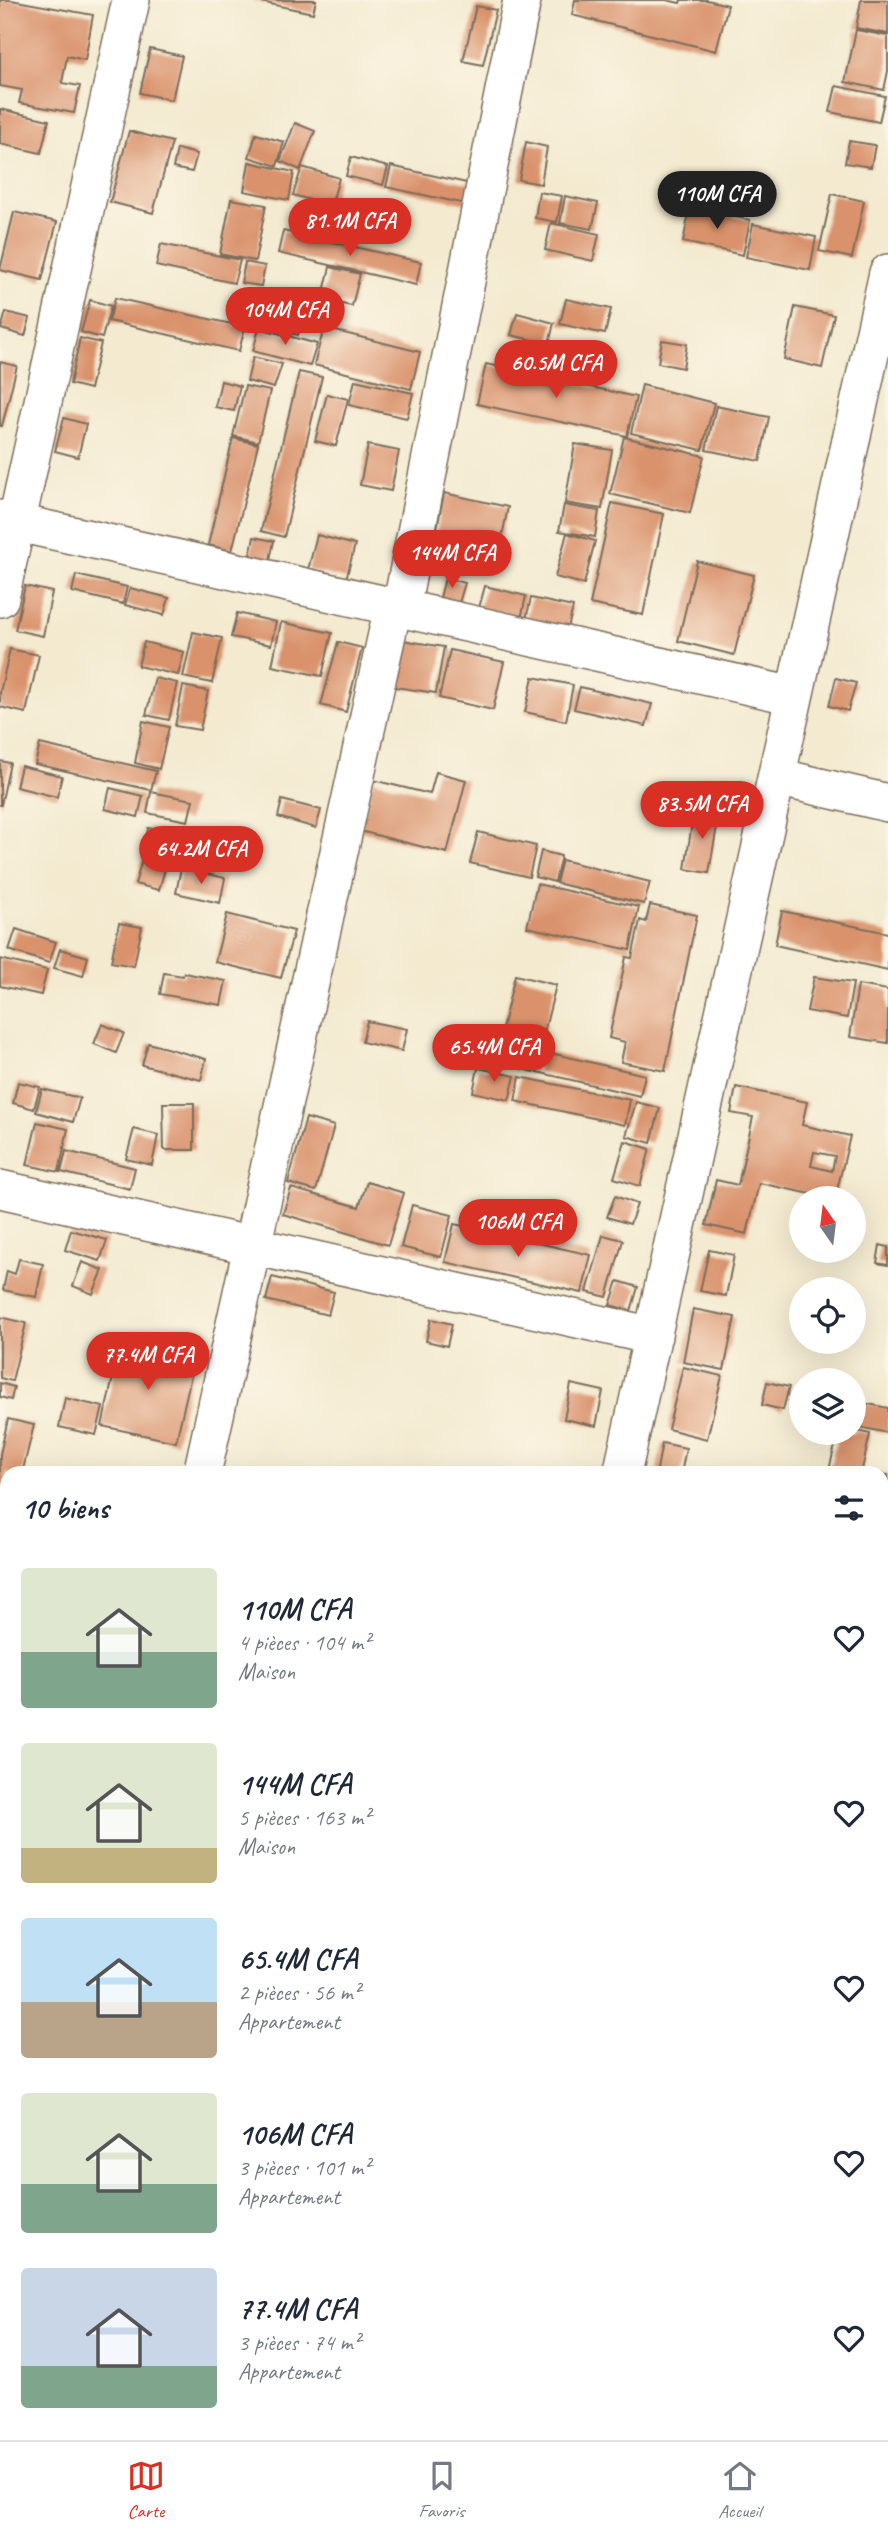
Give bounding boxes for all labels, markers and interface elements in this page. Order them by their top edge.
pin: 110M CFA [645,172,789,231]
text: 110M CFA [674,179,760,208]
pin: 81.1M CFA [270,198,430,258]
text: 81.1M CFA [304,206,396,235]
pin: 104M CFA [213,288,357,347]
text: 104M CFA [242,295,328,324]
pin: 60.5M CFA [476,340,636,400]
text: 60.5M CFA [510,348,602,377]
pin: 144M CFA [380,530,524,590]
text: 144M CFA [409,538,495,567]
pin: 83.5M CFA [622,782,782,841]
text: 83.5M CFA [657,789,747,818]
pin: 64.2M CFA [121,826,281,886]
text: 64.2M CFA [155,834,247,863]
pin: 65.4M CFA [414,1024,574,1084]
text: 65.4M CFA [448,1032,540,1061]
north arrow [789,1186,866,1264]
map controls [789,1186,866,1445]
pin: 106M CFA [446,1200,590,1259]
text: 106M CFA [474,1207,562,1236]
button: locate [789,1277,866,1354]
pin: 77.4M CFA [68,1332,228,1392]
text: 77.4M CFA [102,1340,194,1369]
button: layers [789,1368,866,1445]
text: 10 biens [21,1489,109,1527]
icon: filters [830,1489,868,1527]
text: 110M CFA [238,1590,351,1628]
icon: home [77,1596,161,1680]
icon: heart [830,1619,868,1657]
text: 4 pièces · 104 m² [238,1628,370,1657]
text: Maison [238,1657,295,1686]
text: 144M CFA [238,1765,351,1803]
icon: home [77,1771,161,1855]
icon: heart [830,1794,868,1832]
text: 5 pièces · 163 m² [238,1803,370,1832]
text: Maison [238,1832,295,1861]
text: 65.4M CFA [238,1940,357,1978]
icon: home [77,1946,161,2030]
icon: heart [830,1969,868,2007]
text: 2 pièces · 56 m² [238,1978,360,2007]
text: Appartement [238,2007,340,2036]
text: 106M CFA [238,2115,352,2153]
icon: home [77,2121,161,2205]
icon: heart [830,2144,868,2182]
text: 3 pièces · 101 m² [238,2153,370,2182]
text: Appartement [238,2182,340,2211]
text: 77.4M CFA [238,2290,357,2328]
icon: home [77,2296,161,2380]
icon: heart [830,2319,868,2357]
text: 3 pièces · 74 m² [238,2328,360,2357]
text: Appartement [238,2357,340,2386]
tab: Carte [127,2457,165,2523]
tab: Favoris [419,2457,464,2523]
tab: Accueil [718,2457,761,2523]

